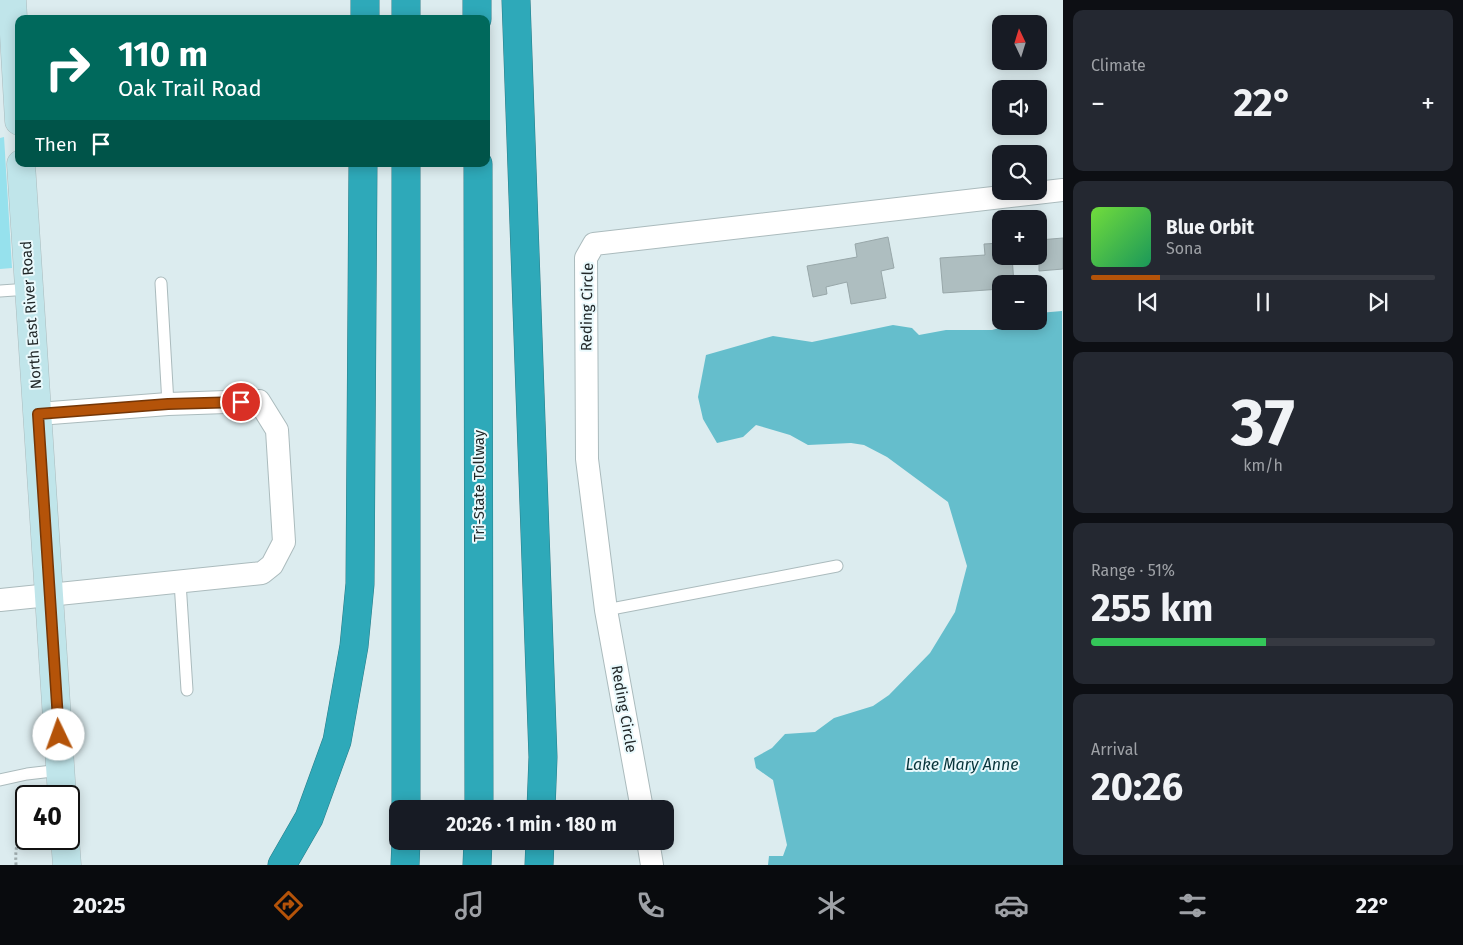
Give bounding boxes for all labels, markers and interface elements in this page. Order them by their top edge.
north arrow [992,15,1048,70]
map controls [992,15,1047,330]
text: 110 m [118,33,208,75]
icon: right [35,35,100,100]
text: Climate [1091,56,1146,75]
text: Oak Trail Road [118,75,262,102]
button: sound [992,80,1047,135]
text: 22° [1233,80,1293,126]
text: − [1091,87,1105,120]
text: + [1421,87,1435,120]
icon: arrive [87,130,115,158]
text: Then [35,133,77,156]
button: search [992,145,1047,200]
button: + [992,210,1047,265]
text: Blue Orbit [1166,216,1254,239]
text: Sona [1166,239,1202,258]
street label: North East River Road [17,240,45,390]
street label: Reding Circle [577,263,597,351]
button: − [992,275,1047,330]
icon: previous [1134,288,1162,316]
icon: pause [1249,288,1277,316]
icon: next [1364,288,1392,316]
pin [220,381,262,423]
text: 37 [1231,384,1295,462]
icon: arrive [227,388,255,416]
street label: Tri-State Tollway [470,429,488,542]
text: km/h [1243,456,1283,475]
text: Range · 51% [1091,561,1175,580]
text: 255 km [1091,585,1213,631]
street label: Reding Circle [607,664,641,754]
position arrow [32,708,84,760]
text: Arrival [1091,740,1138,759]
water label: Lake Mary Anne [905,755,1019,774]
text: 20:26 [1091,764,1183,810]
speed limit sign: 40 [15,785,80,850]
text: 20:26 · 1 min · 180 m [446,813,617,836]
icon: directions [271,888,306,923]
icon: music [452,888,487,923]
icon: phone [633,888,668,923]
icon: climate [814,888,849,923]
icon: car [994,888,1029,923]
icon: filters [1175,888,1210,923]
text: 20:25 [73,892,126,919]
text: 22° [1356,892,1390,919]

